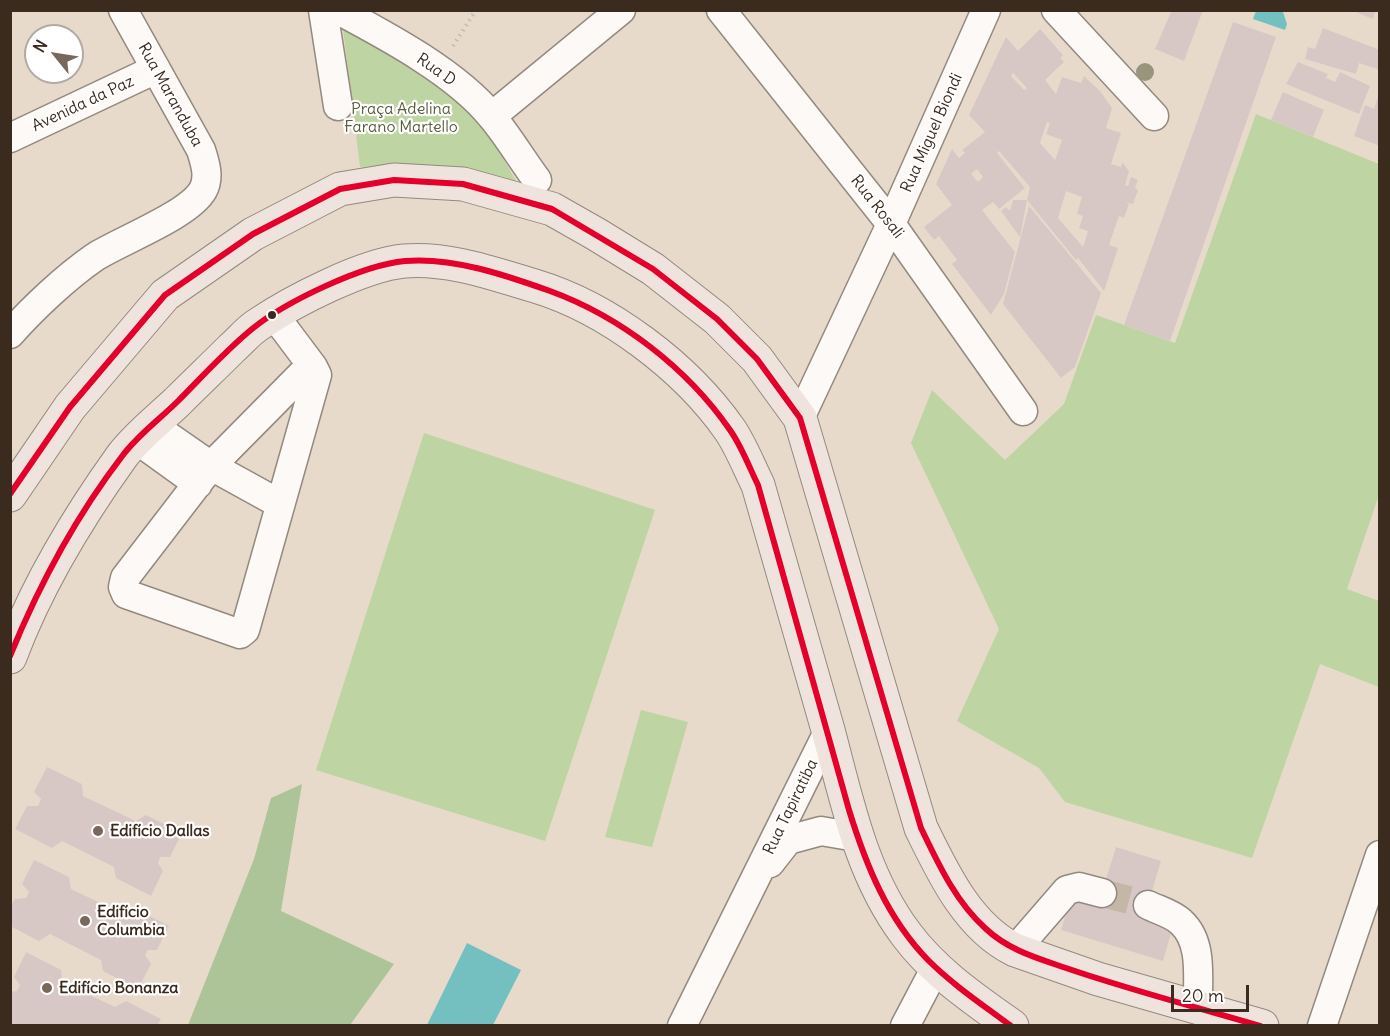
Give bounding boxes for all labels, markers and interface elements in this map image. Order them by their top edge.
north arrow [24,24,84,84]
text: N [29,36,52,56]
street label: Rua Maranduba [134,40,206,150]
street label: Rua D [413,50,459,90]
street label: Rua Miguel Biondi [897,70,967,196]
street label: Avenida da Paz [29,72,137,136]
park label: Praça Adelina Farano Martello [344,99,458,137]
street label: Rua Rosali [846,172,908,242]
unlabelled marker [266,309,278,321]
street label: Rua Tapiratiba [760,756,822,858]
place label: Edifício Dallas [110,821,210,841]
marker: Edifício Dallas [91,824,105,838]
place label: Edifício Columbia [97,902,165,940]
marker: Edifício Columbia [78,914,92,928]
scale bar [1174,973,1252,1011]
place label: Edifício Bonanza [59,978,178,998]
marker: Edifício Bonanza [40,981,54,995]
text: 20 m [1182,984,1224,1007]

